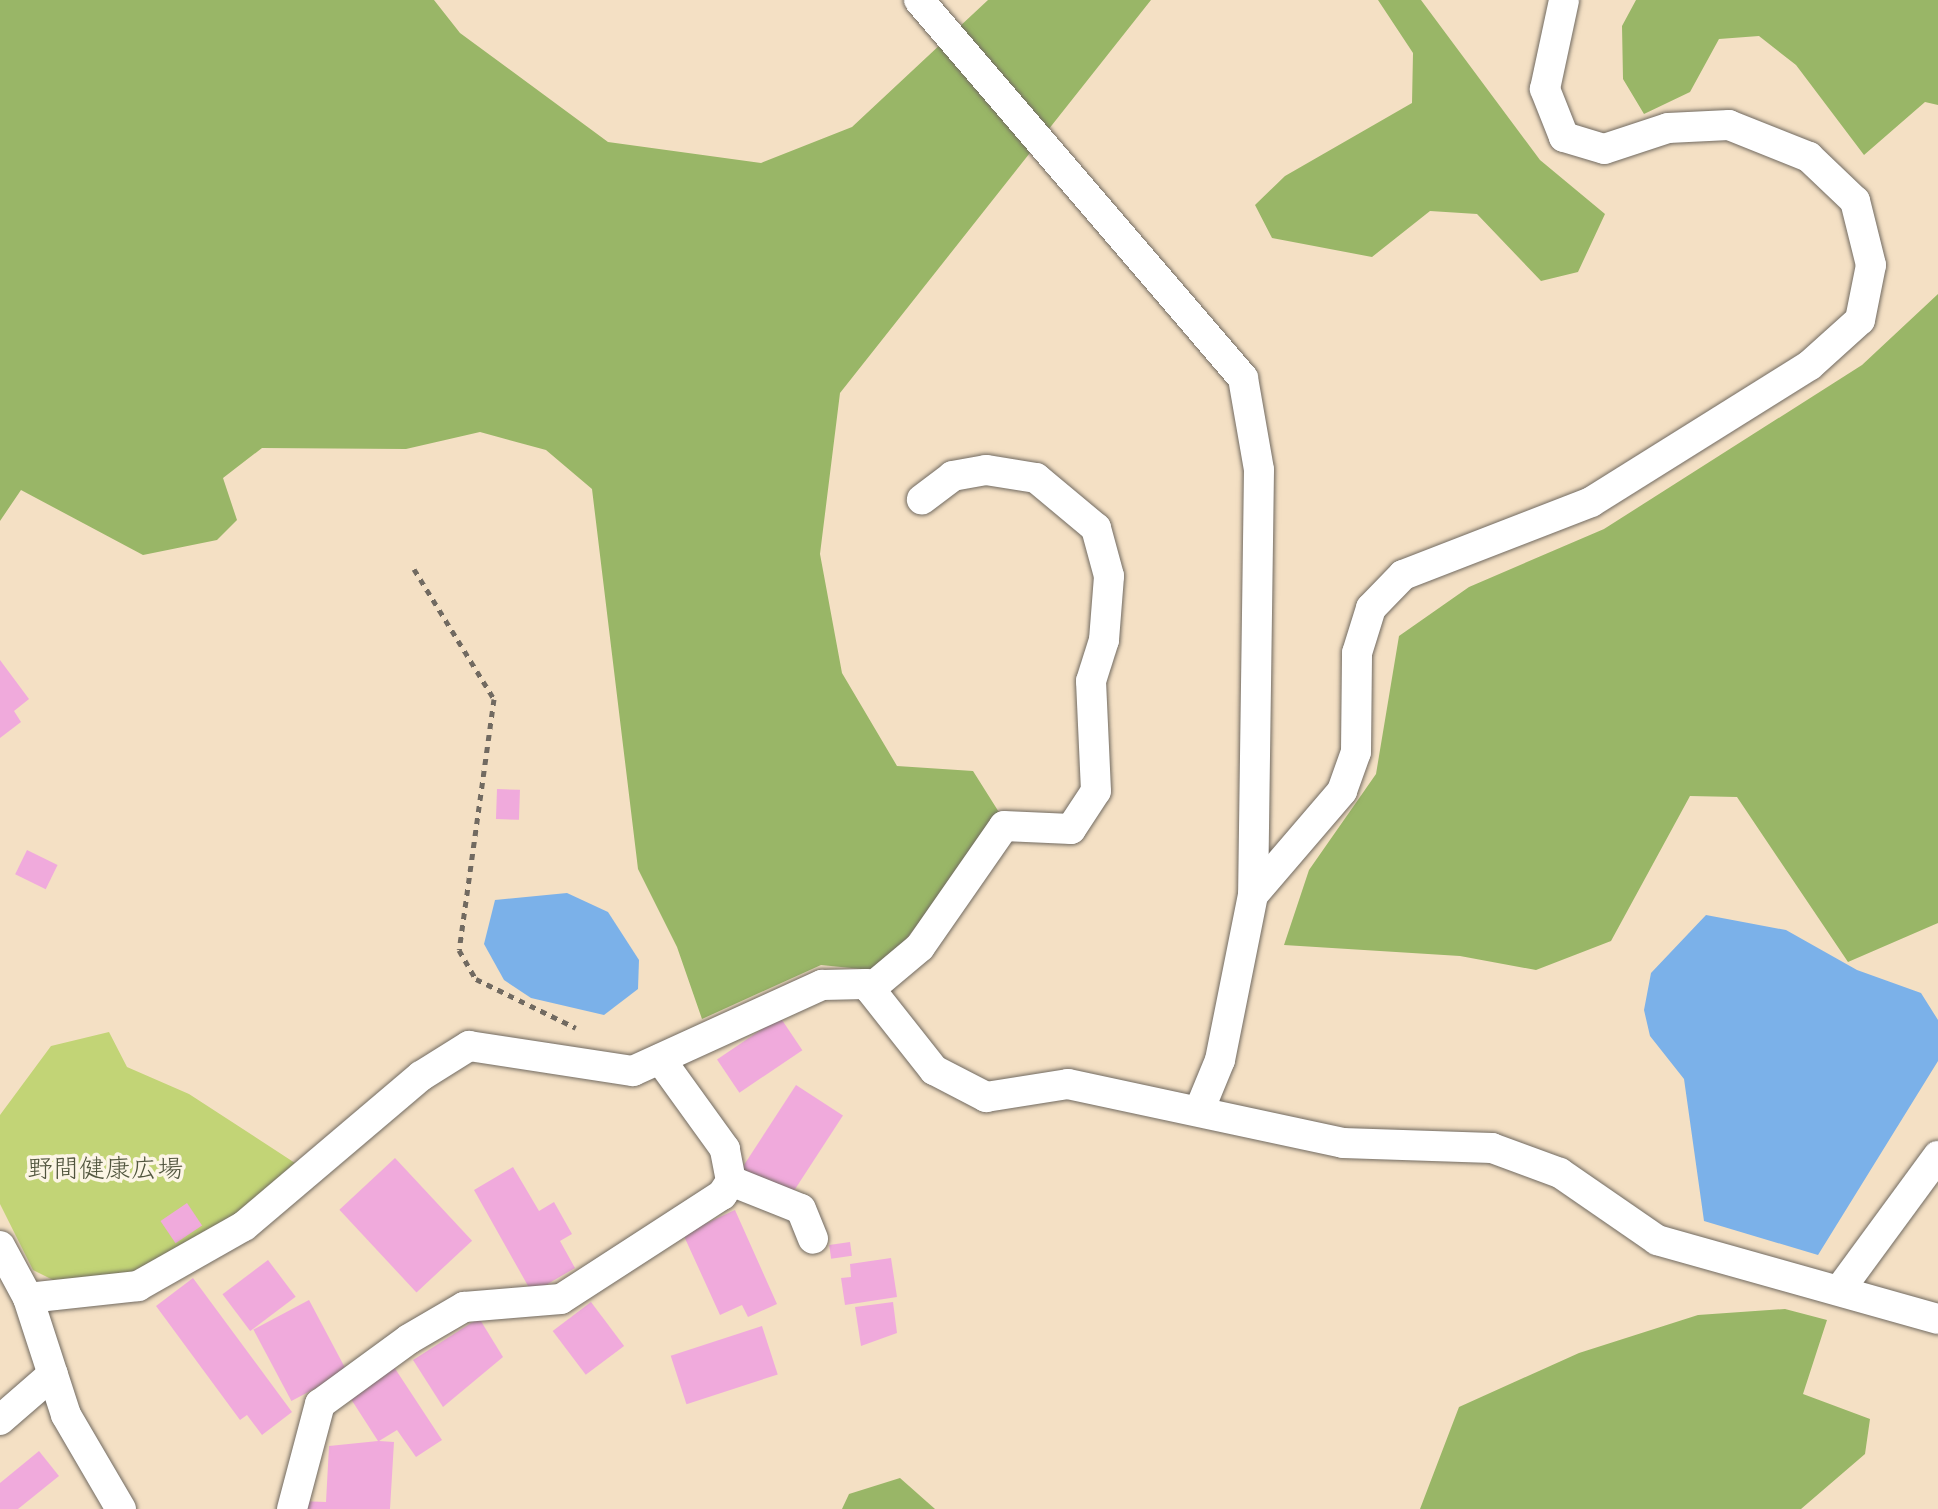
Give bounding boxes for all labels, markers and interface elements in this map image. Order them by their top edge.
park label: 野間健康広場 [27,1157,183,1189]

